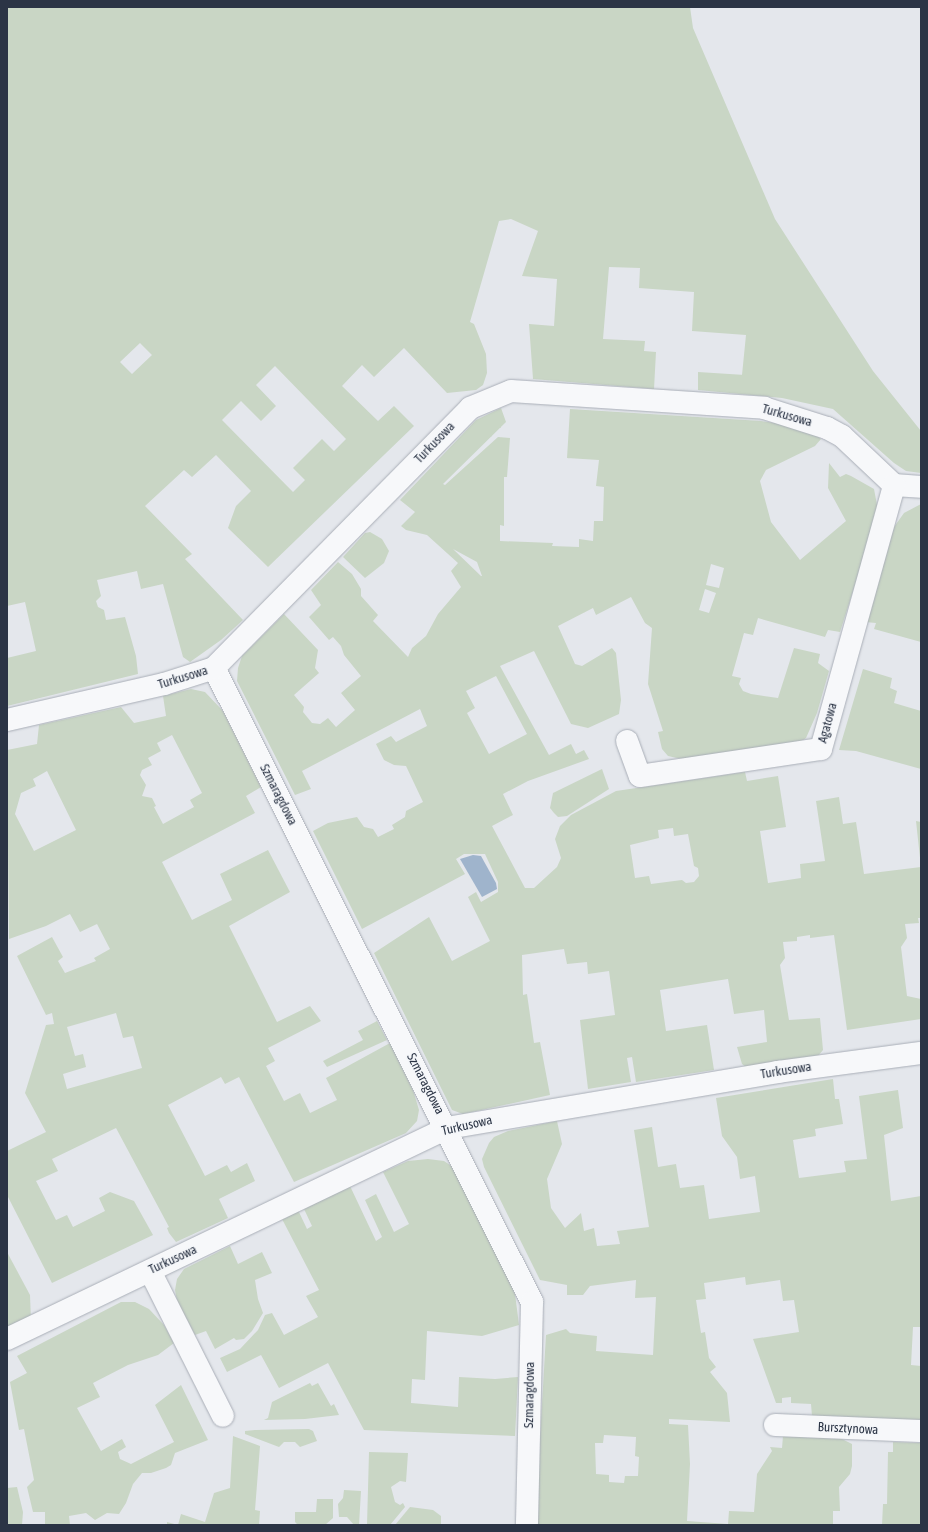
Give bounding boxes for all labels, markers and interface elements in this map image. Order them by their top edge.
street label: Turkusowa [760,401,814,431]
street label: Turkusowa [412,419,458,467]
street label: Turkusowa [156,663,210,693]
street label: Agatowa [815,701,841,745]
street label: Szmaragdowa [256,762,300,828]
street label: Szmaragdowa [403,1051,447,1117]
street label: Turkusowa [759,1059,813,1083]
street label: Turkusowa [440,1113,494,1139]
street label: Turkusowa [146,1242,200,1278]
street label: Szmaragdowa [522,1362,538,1428]
street label: Bursztynowa [817,1420,879,1438]

